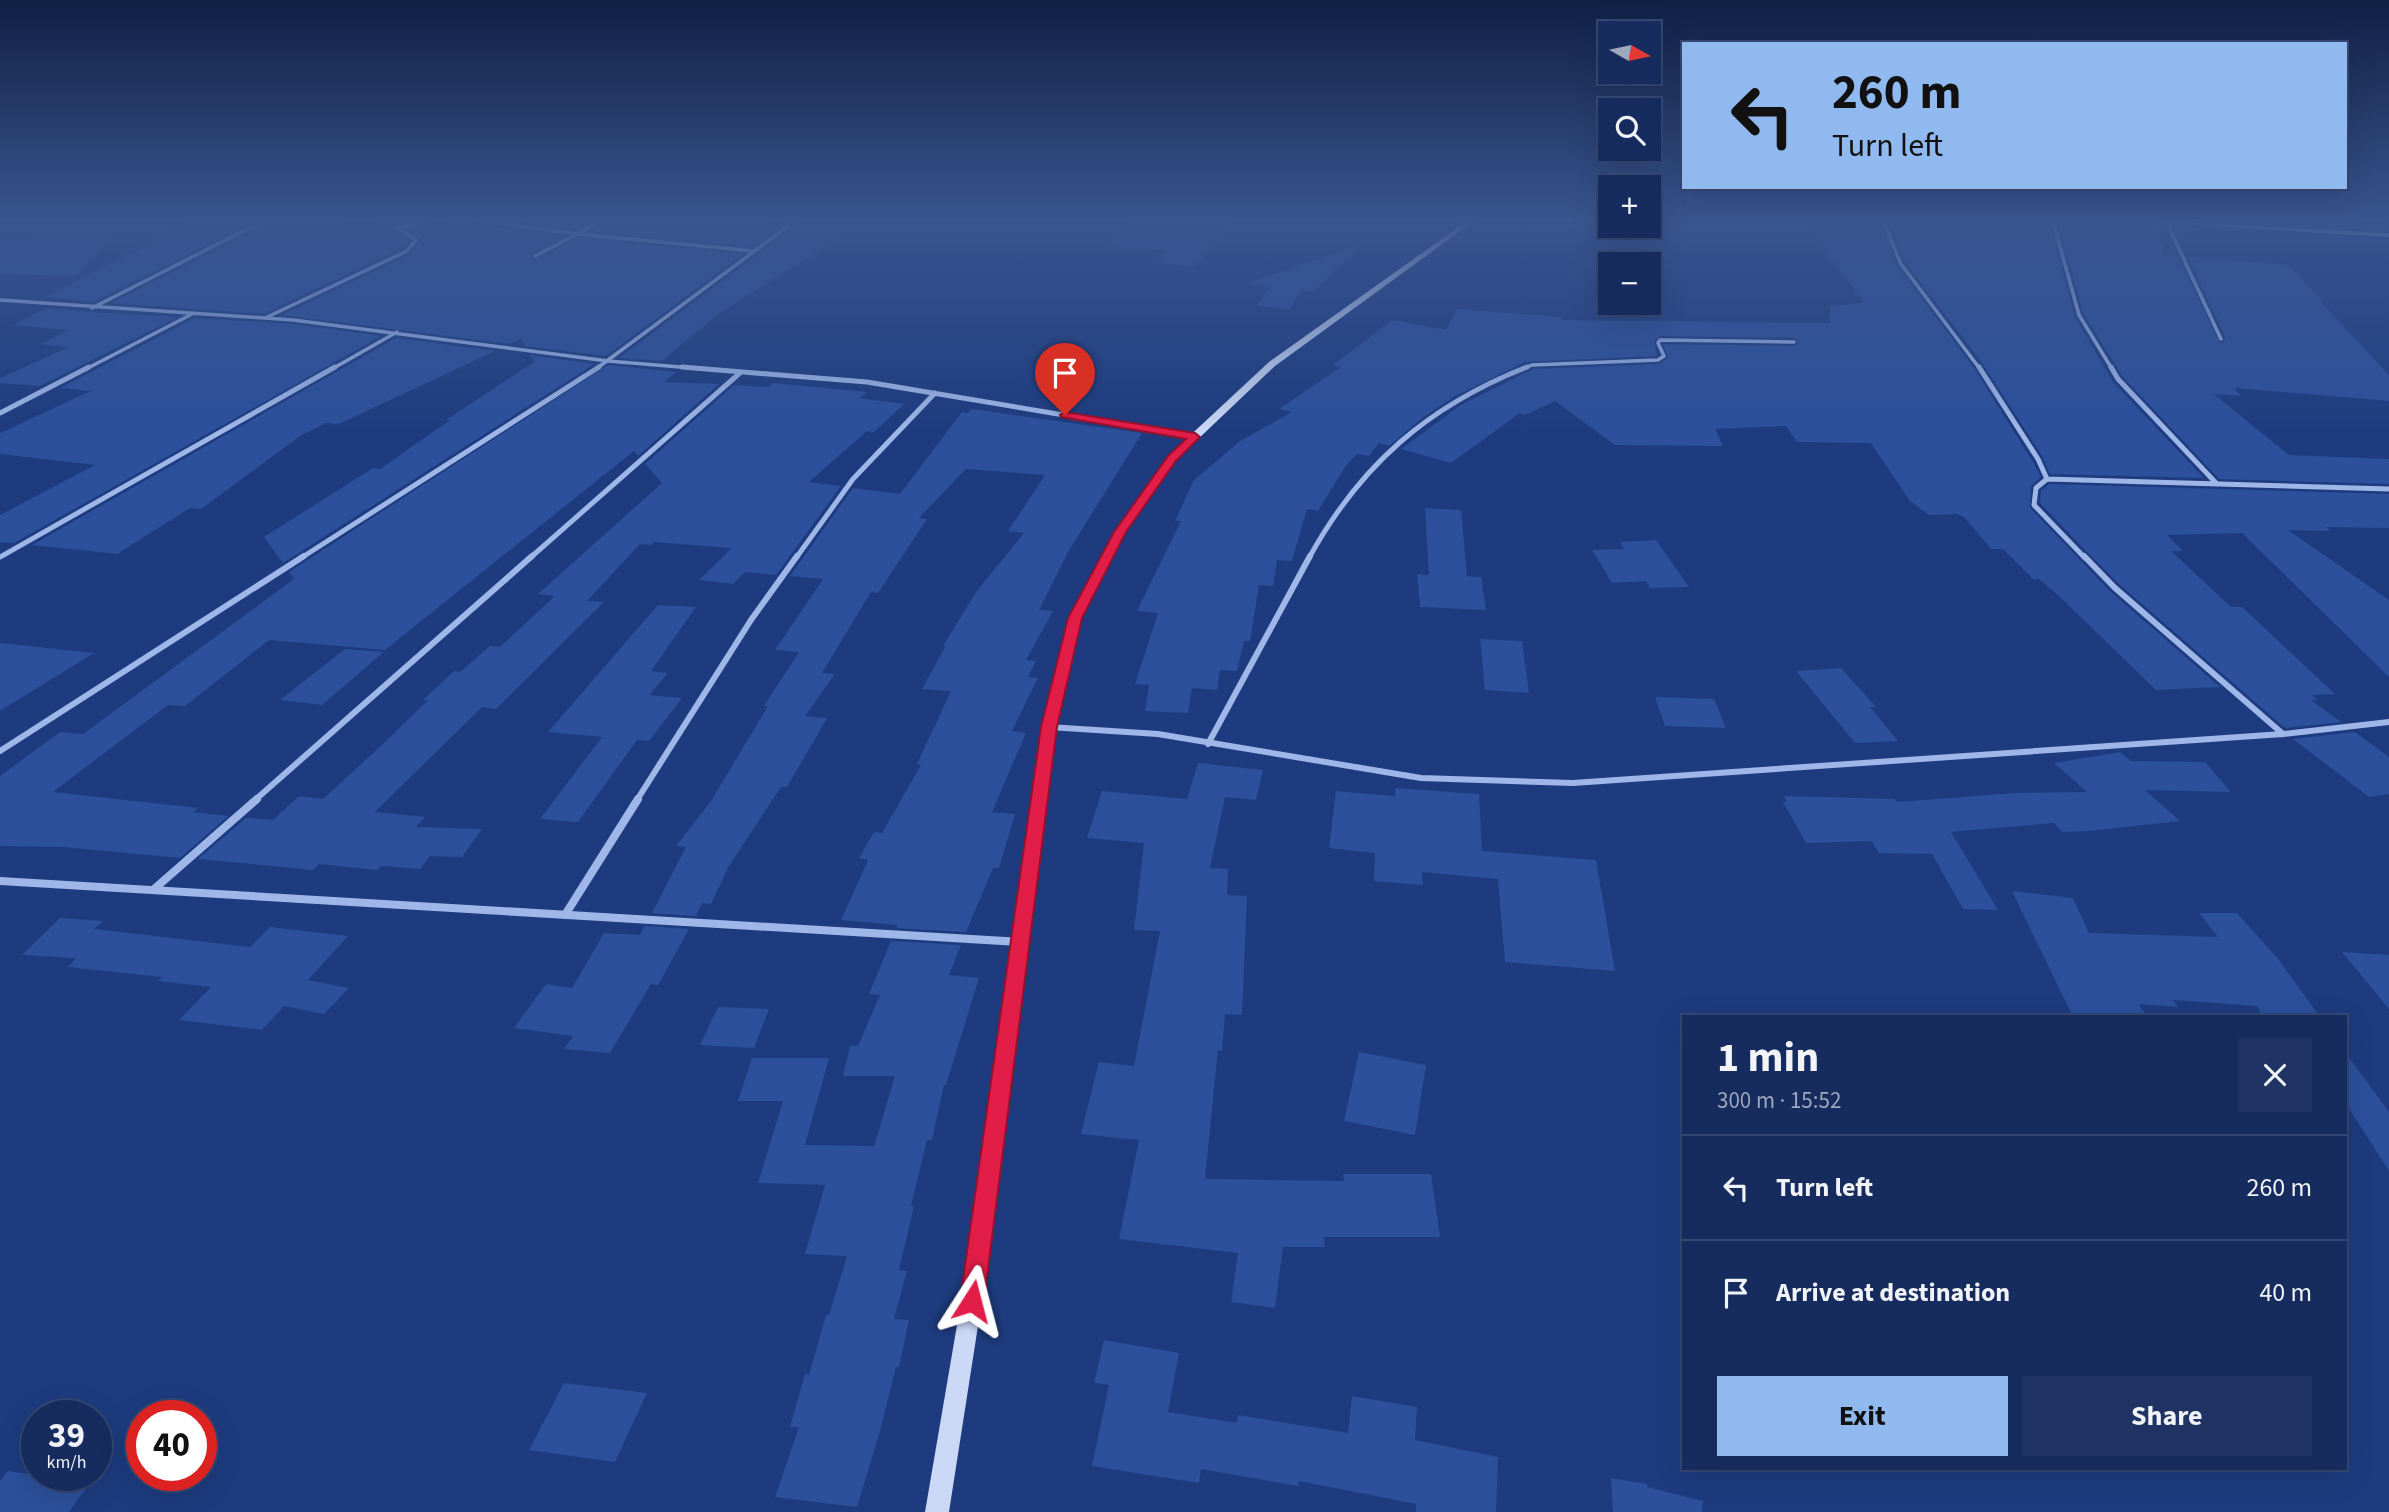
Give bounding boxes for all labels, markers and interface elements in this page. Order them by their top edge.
north arrow [1598,21,1661,84]
map controls [1598,21,1661,315]
text: 260 m [1832,58,1961,128]
icon: left [1717,70,1808,161]
button: search [1598,98,1661,161]
text: Turn left [1832,123,1943,169]
button: + [1598,175,1661,238]
button: − [1598,252,1661,315]
pin [1035,343,1095,415]
icon: arrive [1046,354,1084,392]
text: 1 min [1717,1028,1819,1088]
button: close [2238,1038,2312,1112]
text: 300 m · 15:52 [1717,1084,1841,1117]
icon: left [1717,1169,1755,1207]
text: Turn left [1776,1169,1873,1206]
text: 260 m [2246,1169,2312,1206]
position arrow [935,1264,1009,1338]
icon: arrive [1717,1274,1755,1312]
text: Arrive at destination [1776,1274,2010,1311]
text: 40 m [2259,1274,2312,1311]
button: Exit [1717,1376,2008,1456]
button: Share [2022,1376,2312,1456]
speed limit sign: 40 [126,1400,217,1491]
text: 39 [48,1411,85,1461]
text: km/h [47,1450,86,1475]

